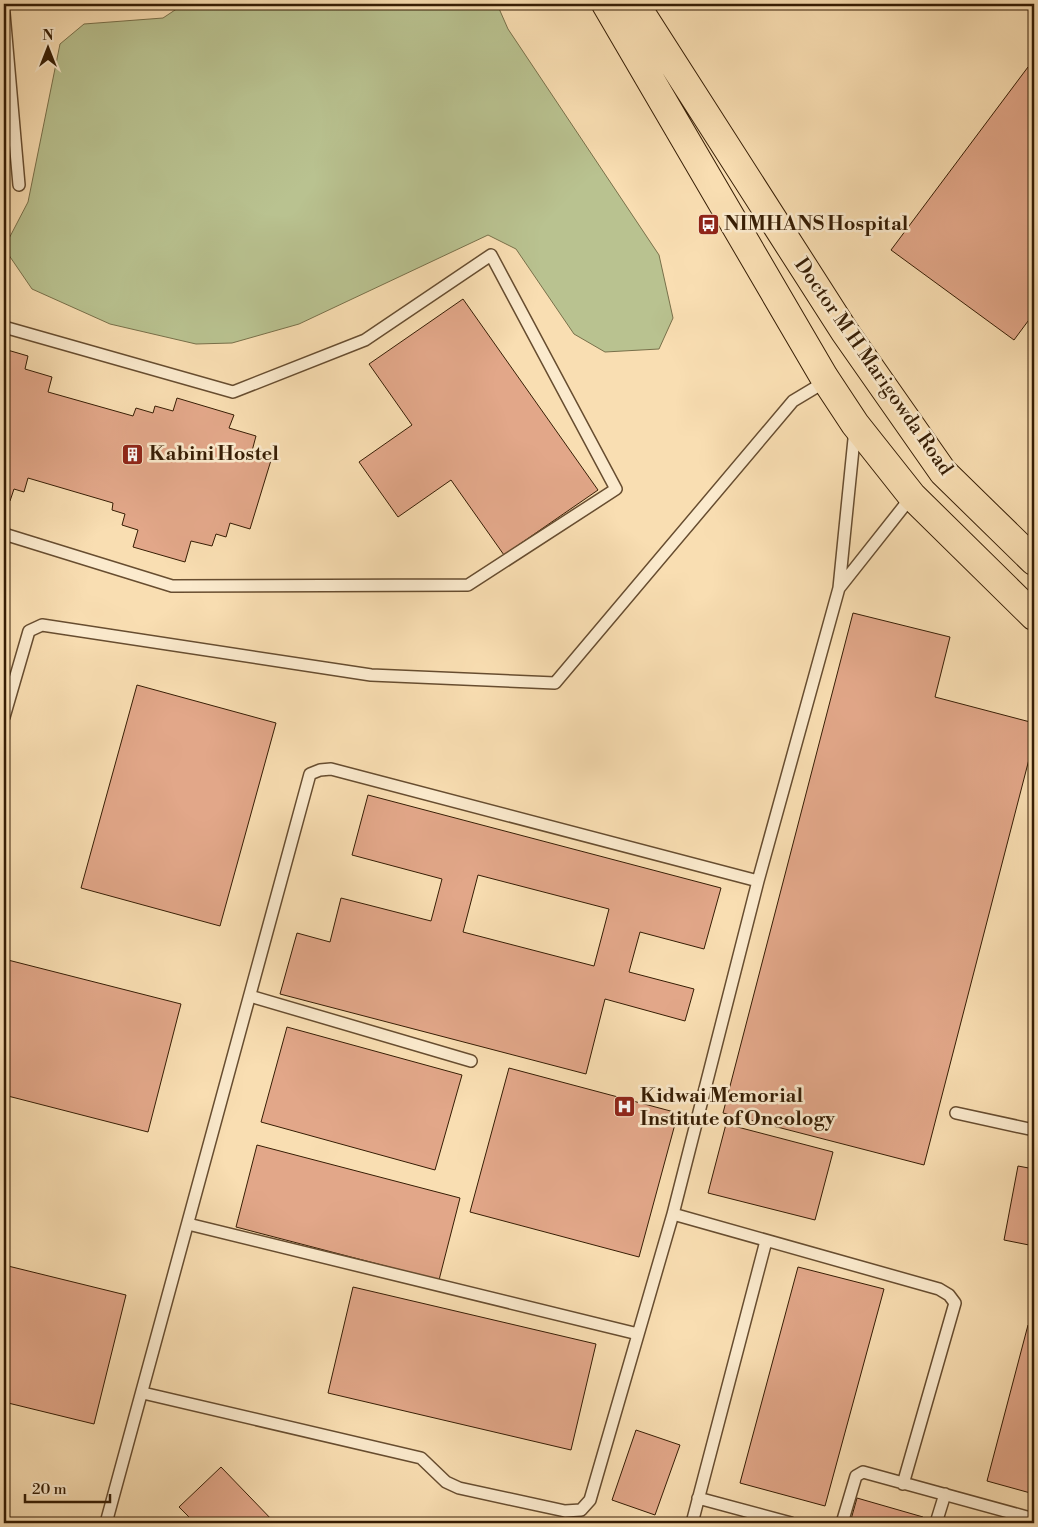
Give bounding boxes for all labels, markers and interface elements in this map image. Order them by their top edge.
north arrow [22,22,72,72]
text: N [42,27,54,45]
bus stop icon: NIMHANS Hospital [696,212,720,236]
place label: NIMHANS Hospital [724,212,909,237]
street label: Doctor M H Marigowda Road [788,253,958,481]
building icon: Kabini Hostel [121,442,145,466]
place label: Kabini Hostel [149,442,279,467]
place label: Kidwai Memorial Institute of Oncology [640,1084,836,1132]
hospital icon: Kidwai Memorial Institute of Oncology [612,1095,636,1119]
scale bar [25,1472,110,1504]
text: 20 m [32,1480,67,1499]

